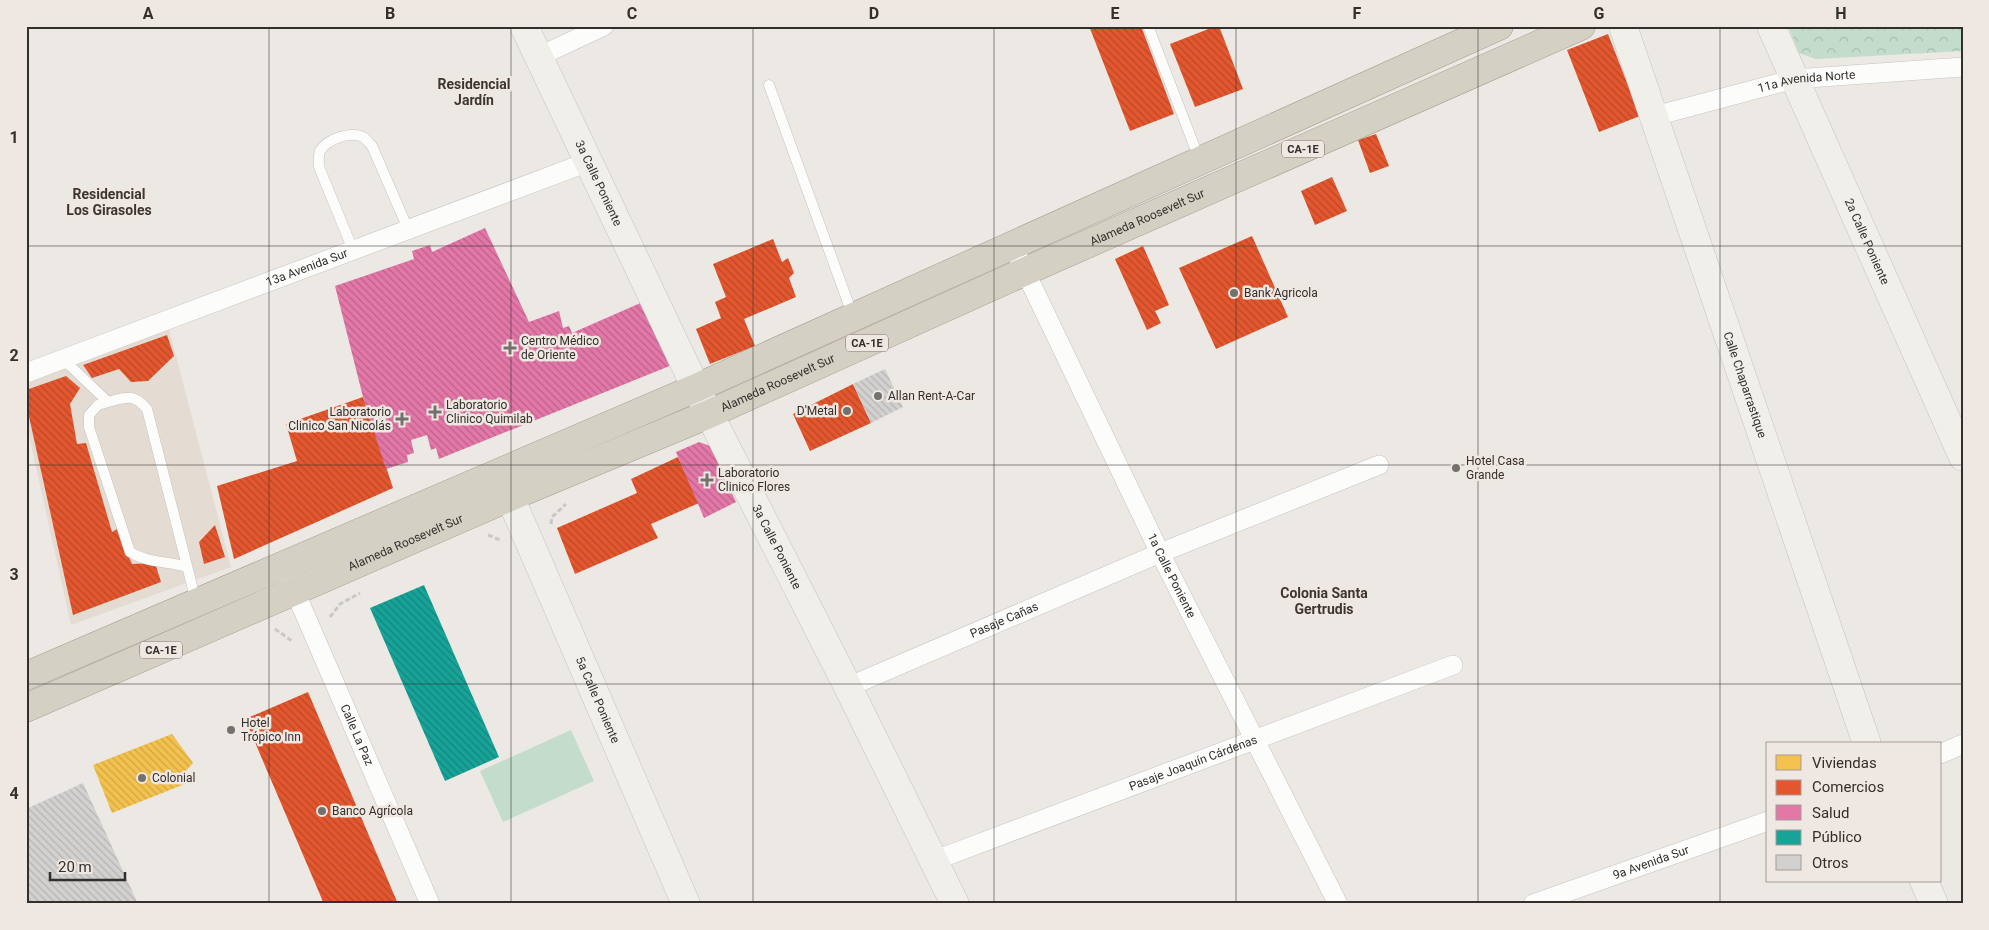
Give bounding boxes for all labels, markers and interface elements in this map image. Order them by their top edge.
text: A [143,4,154,23]
text: B [385,4,395,23]
text: C [627,4,637,23]
text: D [869,4,879,23]
text: E [1111,4,1120,23]
text: F [1353,4,1362,23]
text: G [1594,4,1605,23]
text: H [1835,4,1847,23]
street label: 11a Avenida Norte [1756,68,1856,95]
district label: Residencial Jardín [438,76,510,108]
text: 1 [9,128,19,147]
street label: 3a Calle Poniente [572,138,625,228]
road number: CA-1E [1282,140,1324,158]
district label: Residencial Los Girasoles [66,186,152,218]
street label: Alameda Roosevelt Sur [1088,186,1207,249]
street label: 2a Calle Poniente [1842,196,1892,287]
street label: 13a Avenida Sur [264,246,350,289]
place label: Bank Agricola [1244,286,1318,300]
marker: Bank Agricola [1228,287,1240,299]
street label: Calle Chaparrastique [1720,330,1769,440]
place label: Centro Médico de Oriente [521,334,599,362]
road number: CA-1E [846,334,888,352]
marker: Centro Médico de Oriente [503,341,517,355]
text: 2 [9,346,19,365]
street label: Alameda Roosevelt Sur [718,351,837,415]
place label: Allan Rent-A-Car [888,389,975,403]
marker: Allan Rent-A-Car [872,390,884,402]
place label: Laboratorio Clinico Quimilab [446,398,533,426]
place label: D'Metal [797,404,837,418]
place label: Laboratorio Clinico San Nicolás [288,405,391,433]
marker: Laboratorio Clinico Quimilab [428,405,442,419]
marker: D'Metal [841,405,853,417]
marker: Laboratorio Clinico San Nicolás [395,412,409,426]
place label: Hotel Casa Grande [1466,454,1525,482]
marker: Hotel Casa Grande [1450,462,1462,474]
place label: Laboratorio Clinico Flores [718,466,790,494]
marker: Laboratorio Clinico Flores [700,473,714,487]
street label: 3a Calle Poniente [749,502,804,592]
street label: Alameda Roosevelt Sur [346,511,465,574]
street label: 1a Calle Poniente [1145,531,1199,620]
text: 3 [9,565,19,584]
district label: Colonia Santa Gertrudis [1280,585,1368,617]
street label: Pasaje Cañas [968,599,1040,641]
road number: CA-1E [140,642,182,658]
street label: 5a Calle Poniente [573,654,623,745]
street label: Calle La Paz [338,702,376,768]
place label: Hotel Trópico Inn [241,716,301,744]
marker: Hotel Trópico Inn [225,724,237,736]
street label: Pasaje Joaquín Cárdenas [1127,732,1259,793]
legend [1766,742,1942,882]
text: Viviendas [1812,754,1877,772]
place label: Colonial [152,771,195,785]
marker: Colonial [136,772,148,784]
text: Comercios [1812,778,1884,796]
text: 4 [9,784,19,803]
place label: Banco Agrícola [332,804,413,818]
text: Salud [1812,804,1849,822]
marker: Banco Agrícola [316,805,328,817]
text: Público [1812,828,1862,846]
street label: 9a Avenida Sur [1611,843,1691,882]
scale bar [50,850,125,882]
text: Otros [1812,854,1848,872]
text: 20 m [58,858,92,876]

